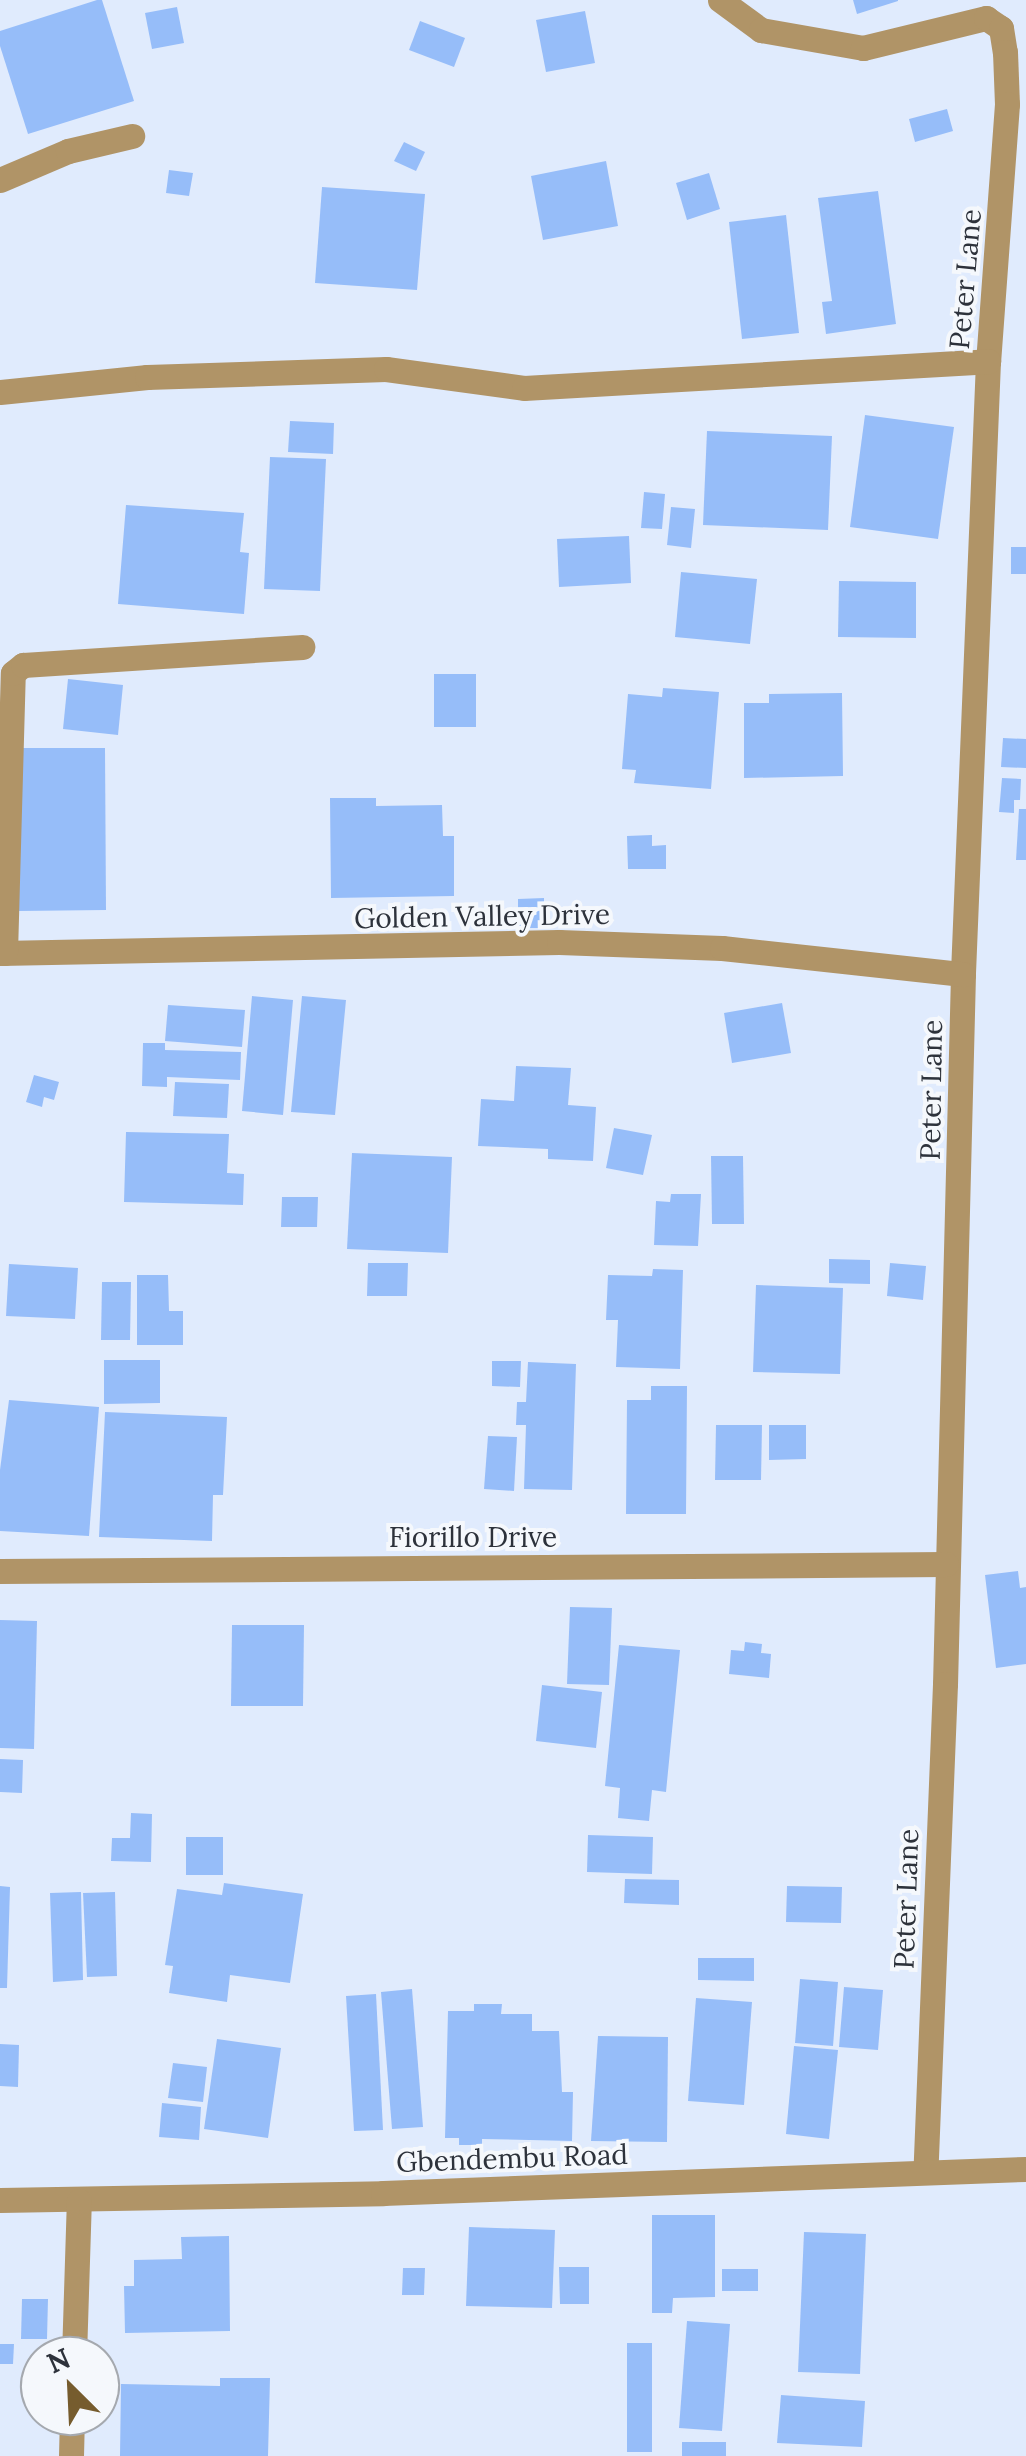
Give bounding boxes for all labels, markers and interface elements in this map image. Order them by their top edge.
street label: Peter Lane [942,208,988,350]
street label: Golden Valley Drive [354,897,610,935]
street label: Peter Lane [913,1019,949,1161]
street label: Fiorillo Drive [389,1520,557,1554]
street label: Peter Lane [887,1828,925,1970]
street label: Gbendembu Road [395,2137,629,2179]
north arrow [20,2336,120,2436]
text: N [41,2340,76,2381]

